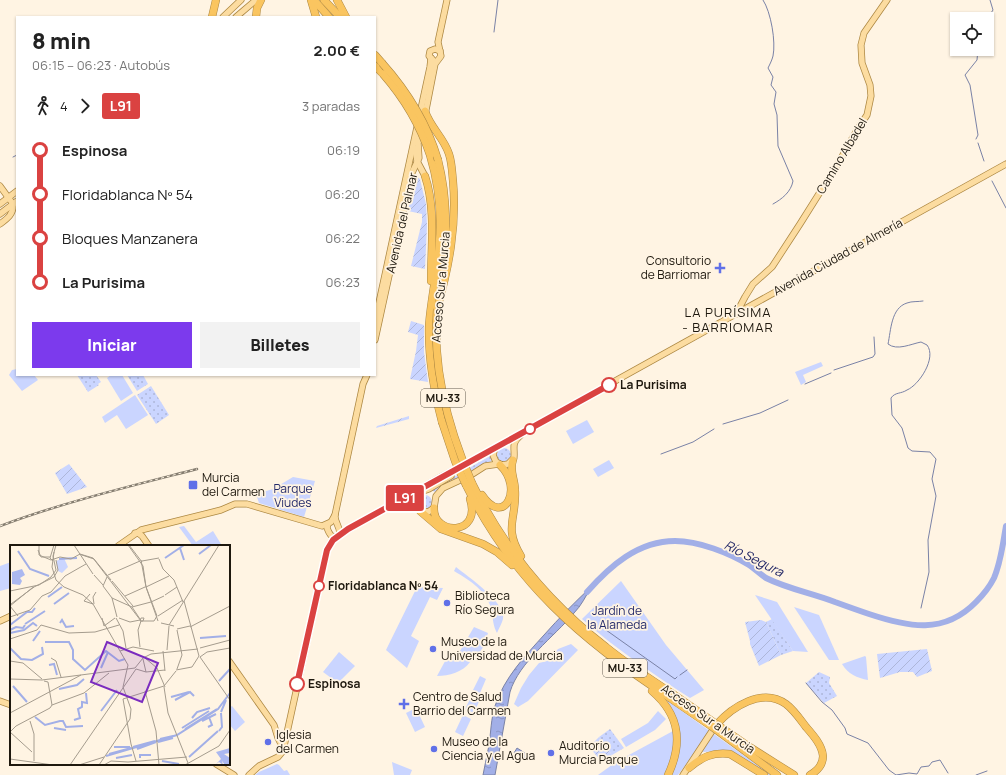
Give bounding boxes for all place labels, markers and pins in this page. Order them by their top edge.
place label: Consultorio de Barriomar [641,252,712,283]
marker: Consultorio de Barriomar [714,262,726,274]
place label: La Purisima [620,376,687,393]
marker: La Purisima [601,377,617,393]
unlabelled marker [524,423,536,435]
place label: Murcia del Carmen [202,469,265,500]
marker: Murcia del Carmen [187,479,199,491]
place label: Floridablanca Nº 54 [328,577,438,594]
marker: Floridablanca Nº 54 [313,580,325,592]
place label: Biblioteca Río Segura [455,587,514,618]
marker: Biblioteca Río Segura [442,598,452,608]
place label: Museo de la Universidad de Murcia [441,633,563,664]
marker: Museo de la Universidad de Murcia [428,644,438,654]
place label: Espinosa [308,675,360,692]
marker: Espinosa [289,676,305,692]
place label: Centro de Salud Barrio del Carmen [413,688,511,719]
marker: Centro de Salud Barrio del Carmen [398,698,410,710]
place label: Iglesia del Carmen [276,726,339,757]
place label: Museo de la Ciencia y el Agua [442,733,535,764]
marker: Iglesia del Carmen [263,737,273,747]
place label: Auditorio Murcia Parque [559,737,638,768]
marker: Museo de la Ciencia y el Agua [429,744,439,754]
marker: Auditorio Murcia Parque [546,748,556,758]

